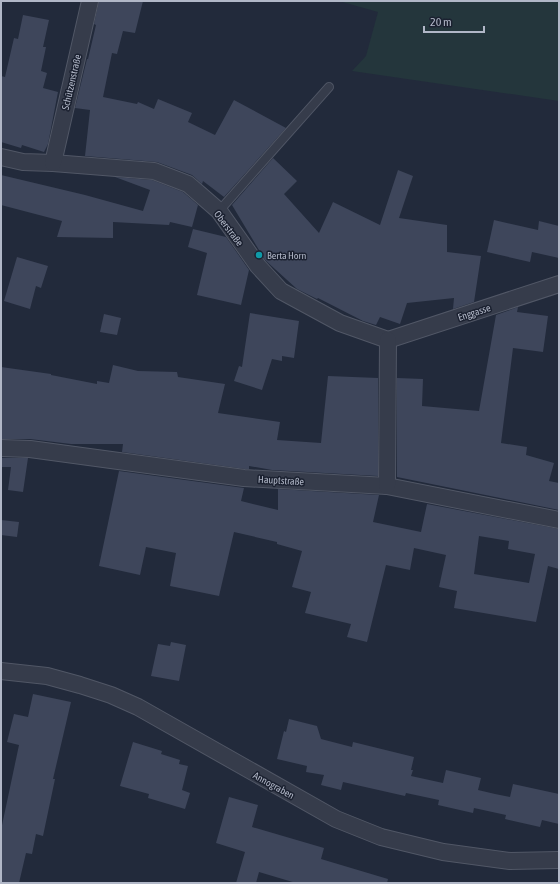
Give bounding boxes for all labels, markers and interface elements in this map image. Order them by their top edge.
scale bar [424,8,484,34]
text: 20 m [430,15,452,29]
street label: Schützenstraße [60,53,83,111]
street label: Oberstraße [212,209,246,248]
marker: Berta Horn [254,250,264,260]
place label: Berta Horn [267,250,306,261]
street label: Enggasse [456,302,492,323]
street label: Hauptstraße [258,474,305,487]
street label: Annograben [251,770,296,801]

